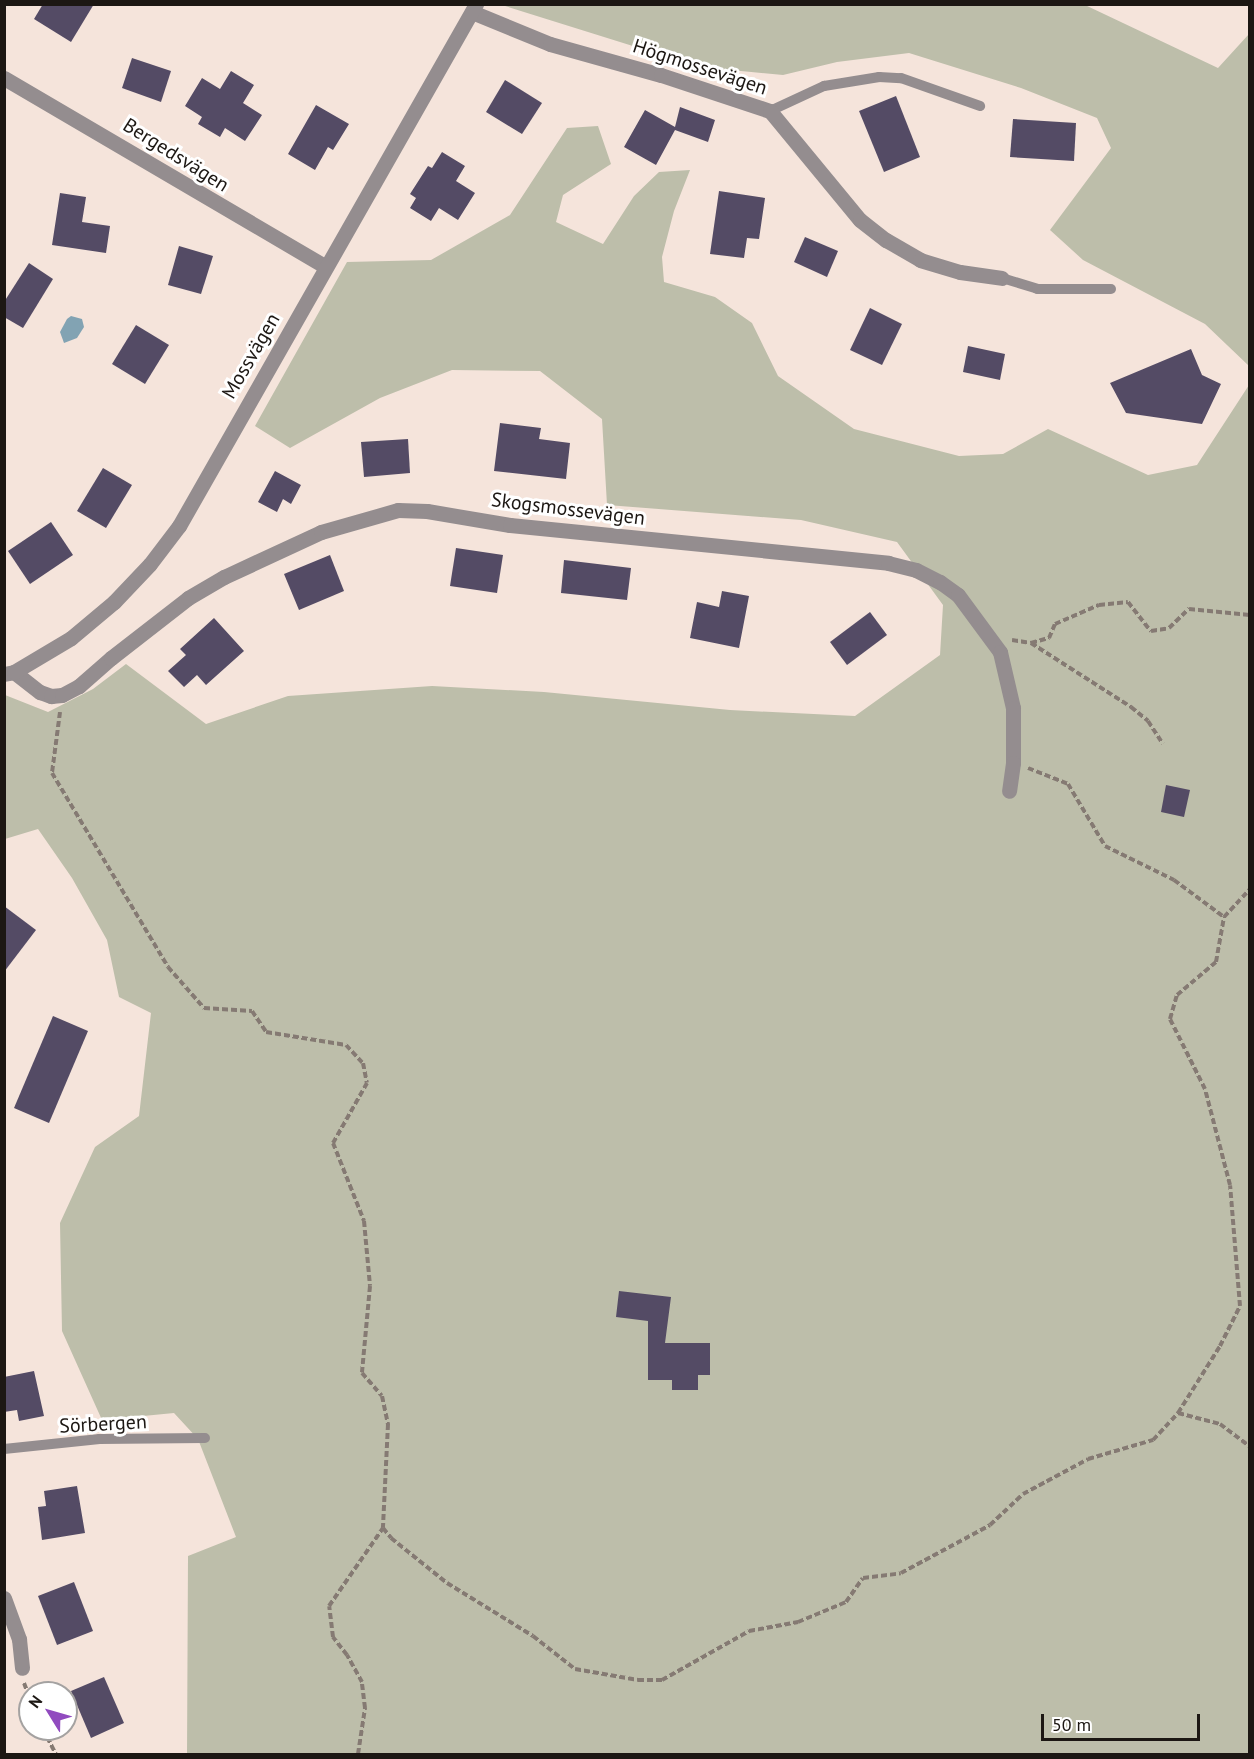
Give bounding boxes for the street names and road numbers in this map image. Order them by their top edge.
street label: Högmossevägen [630,34,770,100]
street label: Bergedsvägen [119,113,233,197]
street label: Mossvägen [217,309,285,403]
street label: Skogsmossevägen [490,488,646,530]
street label: Sörbergen [59,1410,147,1438]

